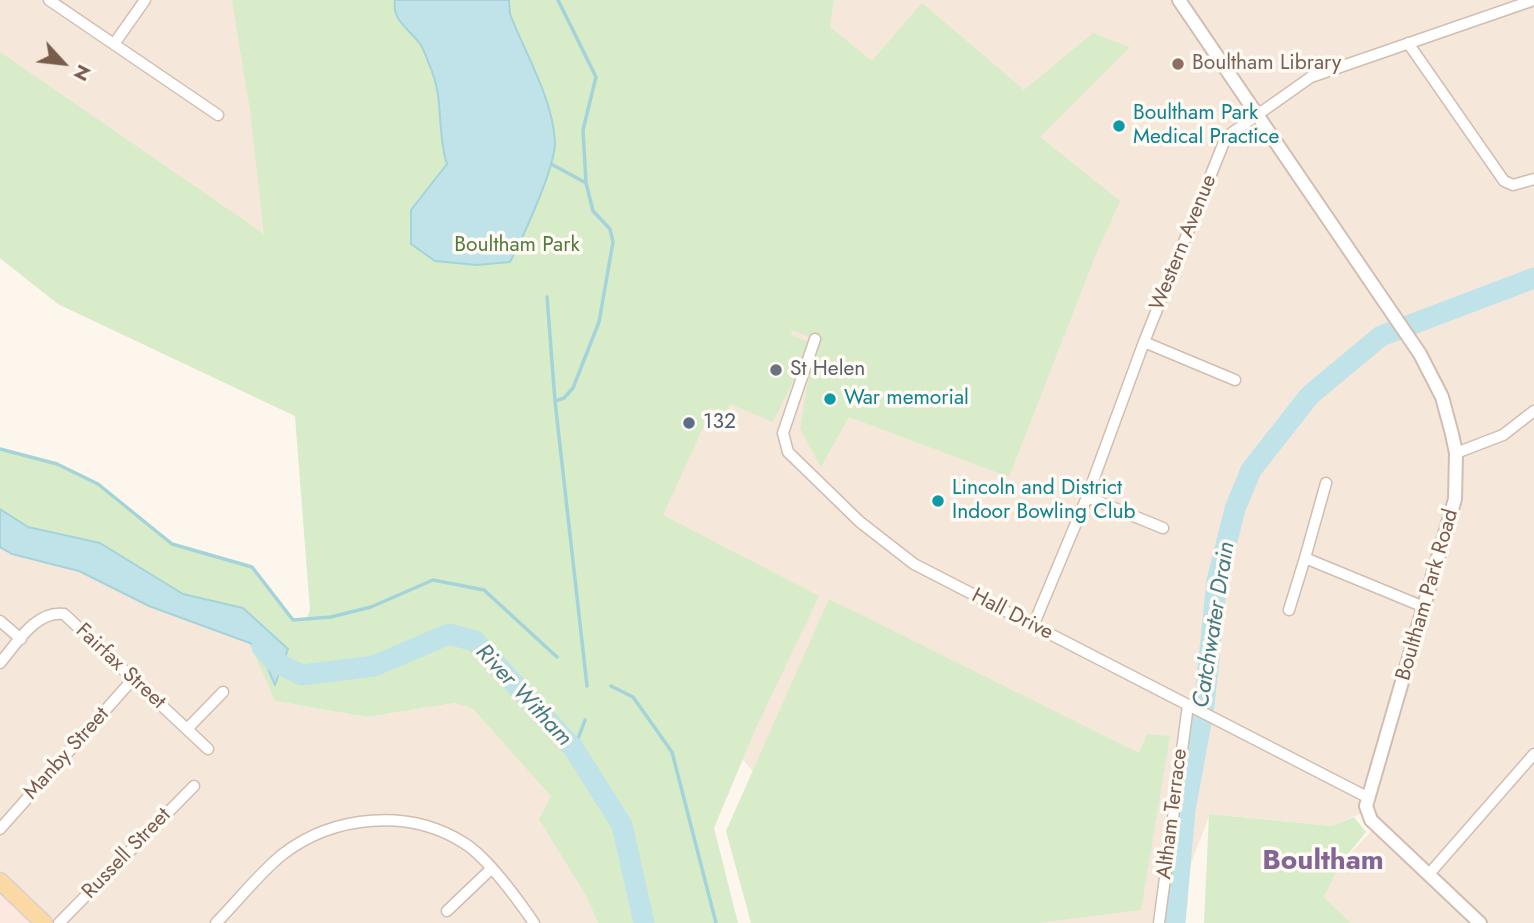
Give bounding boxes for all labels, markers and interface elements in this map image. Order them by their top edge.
north arrow [28,28,98,98]
place label: Boultham Library [1192,51,1341,77]
marker: Boultham Library [1170,56,1186,72]
text: N [67,60,98,86]
place label: Boultham Park Medical Practice [1133,101,1279,151]
marker: Boultham Park Medical Practice [1111,118,1127,134]
street label: Western Avenue [1145,171,1223,315]
park label: Boultham Park [454,233,580,259]
place label: St Helen [790,357,865,383]
marker: St Helen [768,362,784,378]
place label: War memorial [844,386,969,412]
marker: War memorial [822,391,838,407]
place label: 132 [703,410,736,436]
marker: 132 [681,415,697,431]
place label: Lincoln and District Indoor Bowling Club [952,476,1136,526]
marker: Lincoln and District Indoor Bowling Club [930,493,946,509]
street label: Boultham Park Road [1392,507,1464,683]
water label: Catchwater Drain [1188,540,1242,710]
street label: Hall Drive [967,584,1057,646]
street label: Fairfax Street [70,619,170,715]
water label: River Witham [469,639,577,753]
street label: Manby Street [19,703,115,805]
street label: Altham Terrace [1152,747,1194,881]
street label: Russell Street [77,803,177,905]
district label: Boultham [1262,845,1384,879]

